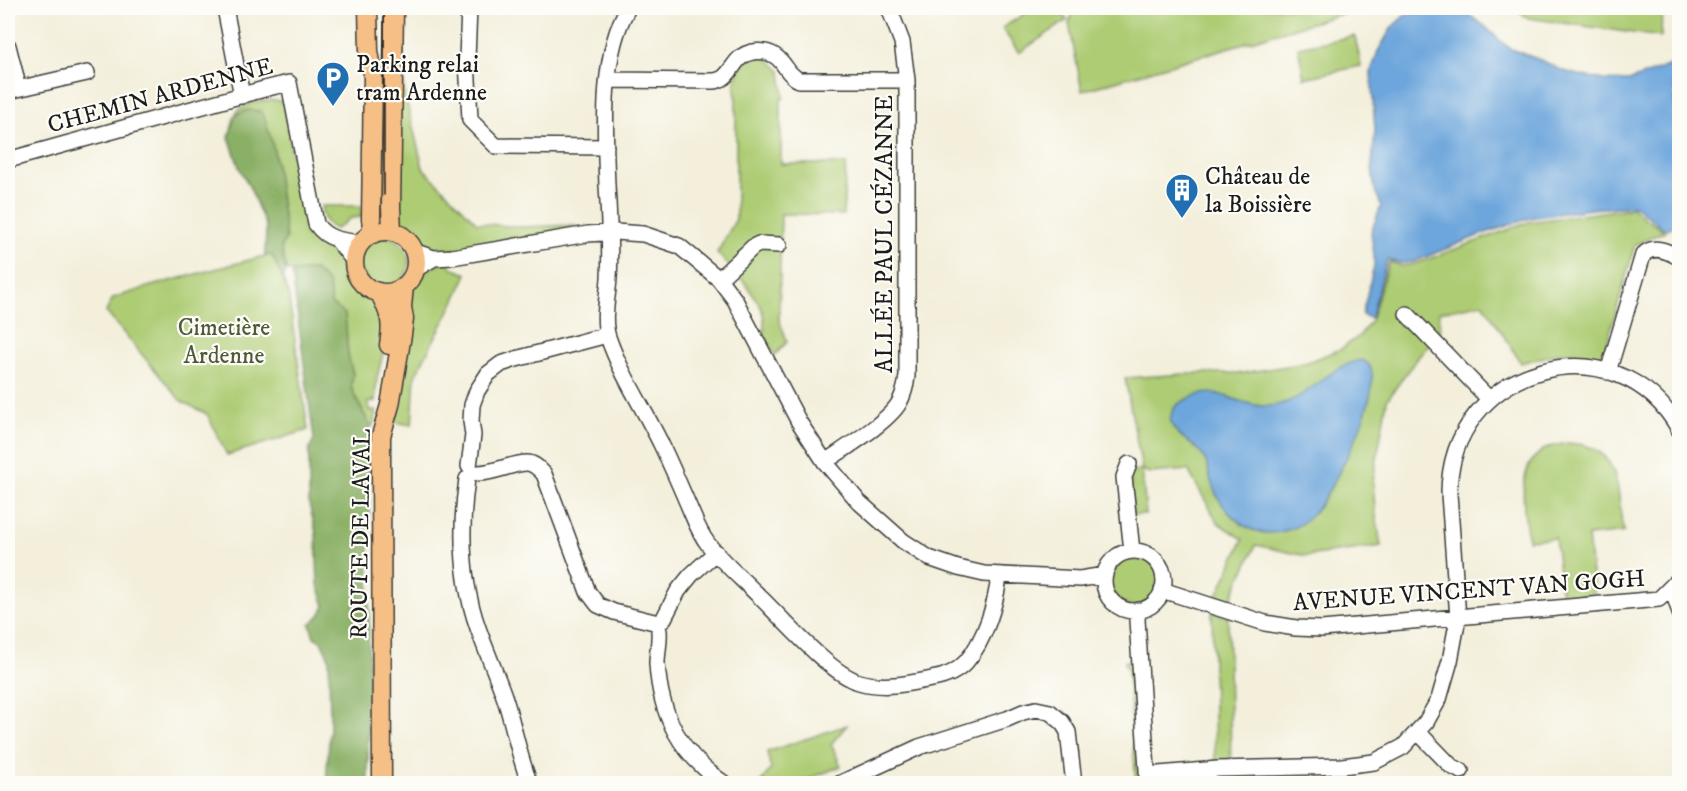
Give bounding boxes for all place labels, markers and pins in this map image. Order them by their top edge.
place label: Parking relai tram Ardenne [356,50,487,108]
parking icon: Parking relai tram Ardenne [315,60,351,107]
place label: Château de la Boissière [1205,162,1312,220]
building icon: Château de la Boissière [1164,172,1200,219]

